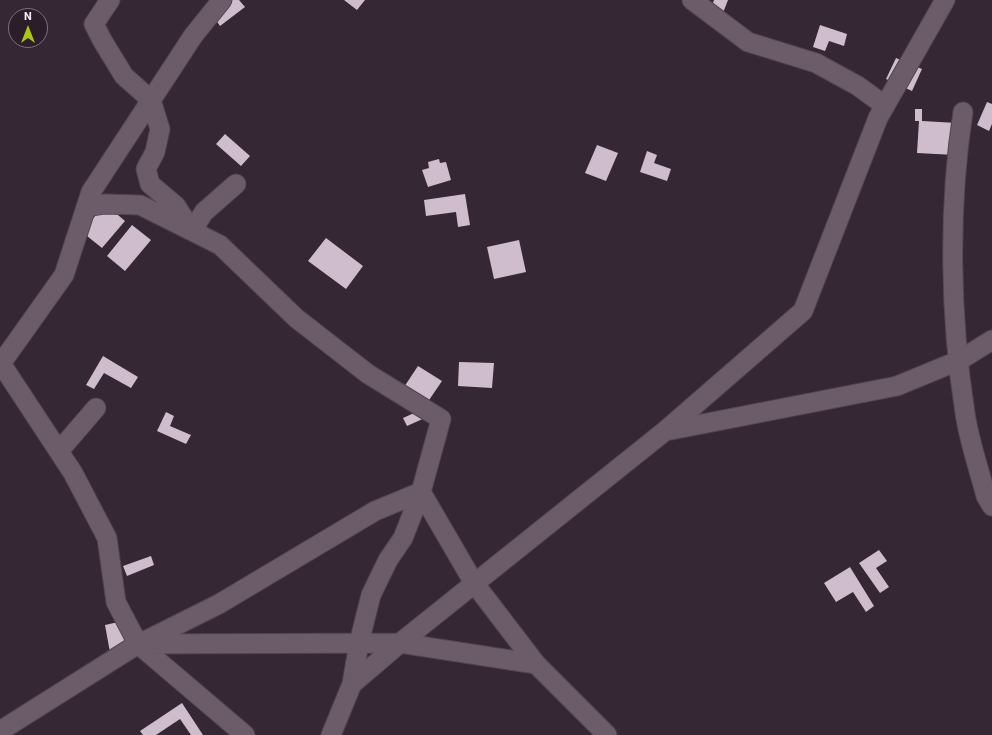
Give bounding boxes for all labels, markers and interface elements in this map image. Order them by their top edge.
north arrow [8,8,48,48]
text: N [24,10,32,23]

